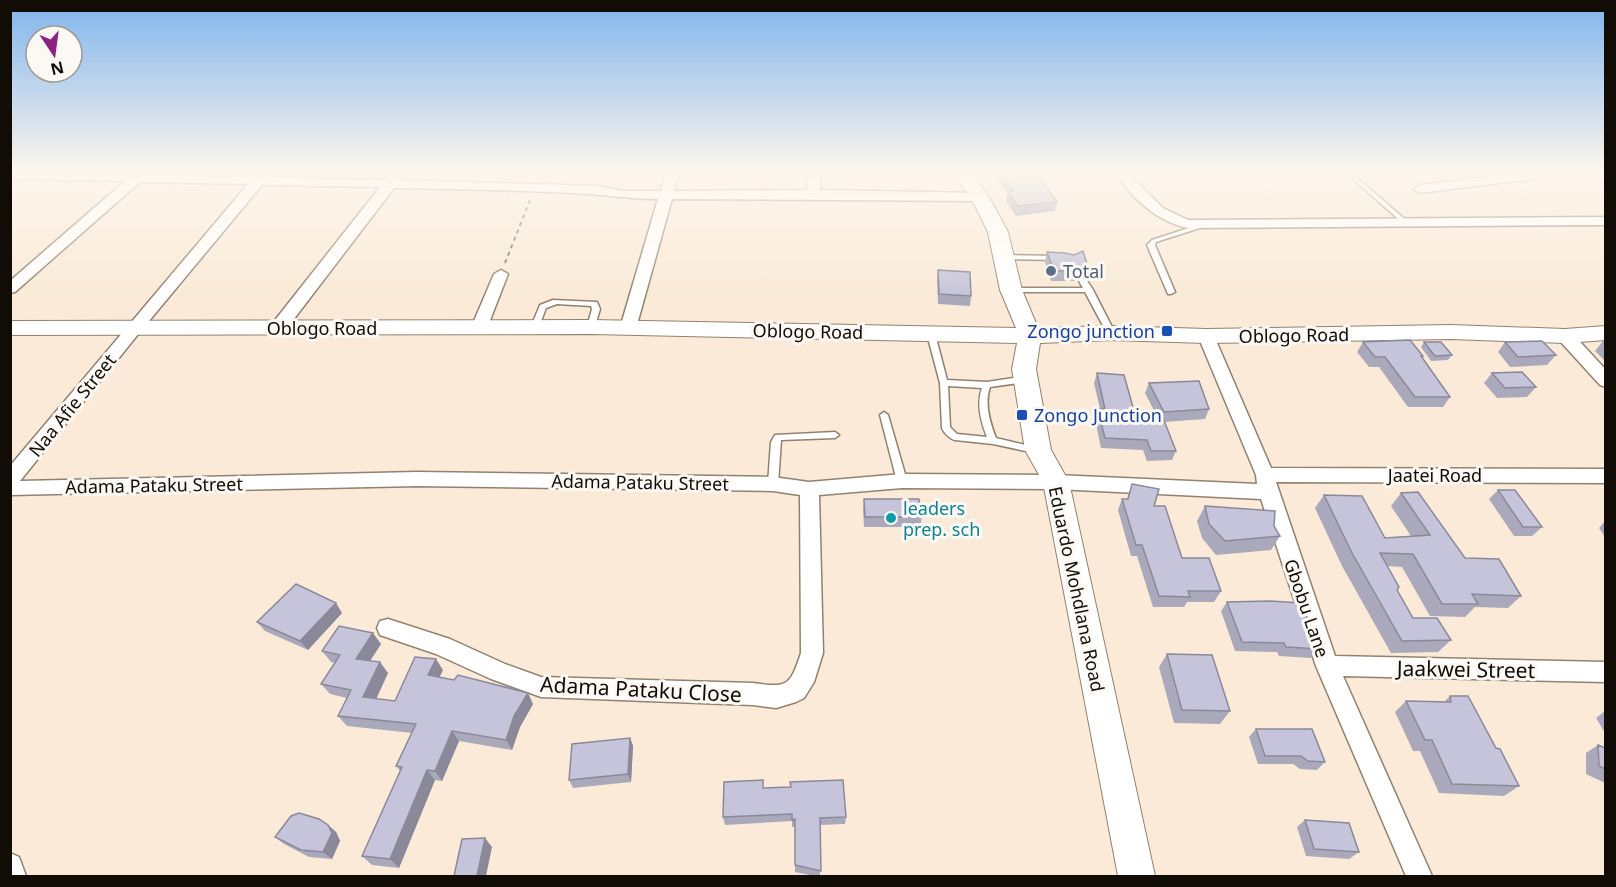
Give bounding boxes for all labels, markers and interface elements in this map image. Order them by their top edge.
north arrow [24,24,84,84]
text: N [49,56,66,81]
place label: Total [1063,259,1104,283]
marker: Total [1044,264,1058,278]
street label: Oblogo Road [267,316,377,340]
street label: Oblogo Road [753,318,863,344]
place label: Zongo junction [1027,319,1155,343]
street label: Oblogo Road [1239,322,1349,348]
marker: Zongo junction [1160,324,1174,338]
street label: Naa Afie Street [23,348,121,462]
place label: Zongo Junction [1034,403,1162,427]
marker: Zongo Junction [1015,408,1029,422]
street label: Jaatei Road [1386,463,1482,487]
street label: Adama Pataku Street [551,468,729,496]
street label: Adama Pataku Street [65,471,243,499]
street label: Eduardo Mohdlana Road [1044,484,1110,694]
place label: leaders prep. sch [903,496,980,541]
marker: leaders prep. sch [884,511,898,525]
street label: Gbobu Lane [1279,556,1335,660]
street label: Jaakwei Street [1395,654,1536,684]
street label: Adama Pataku Close [540,670,742,708]

